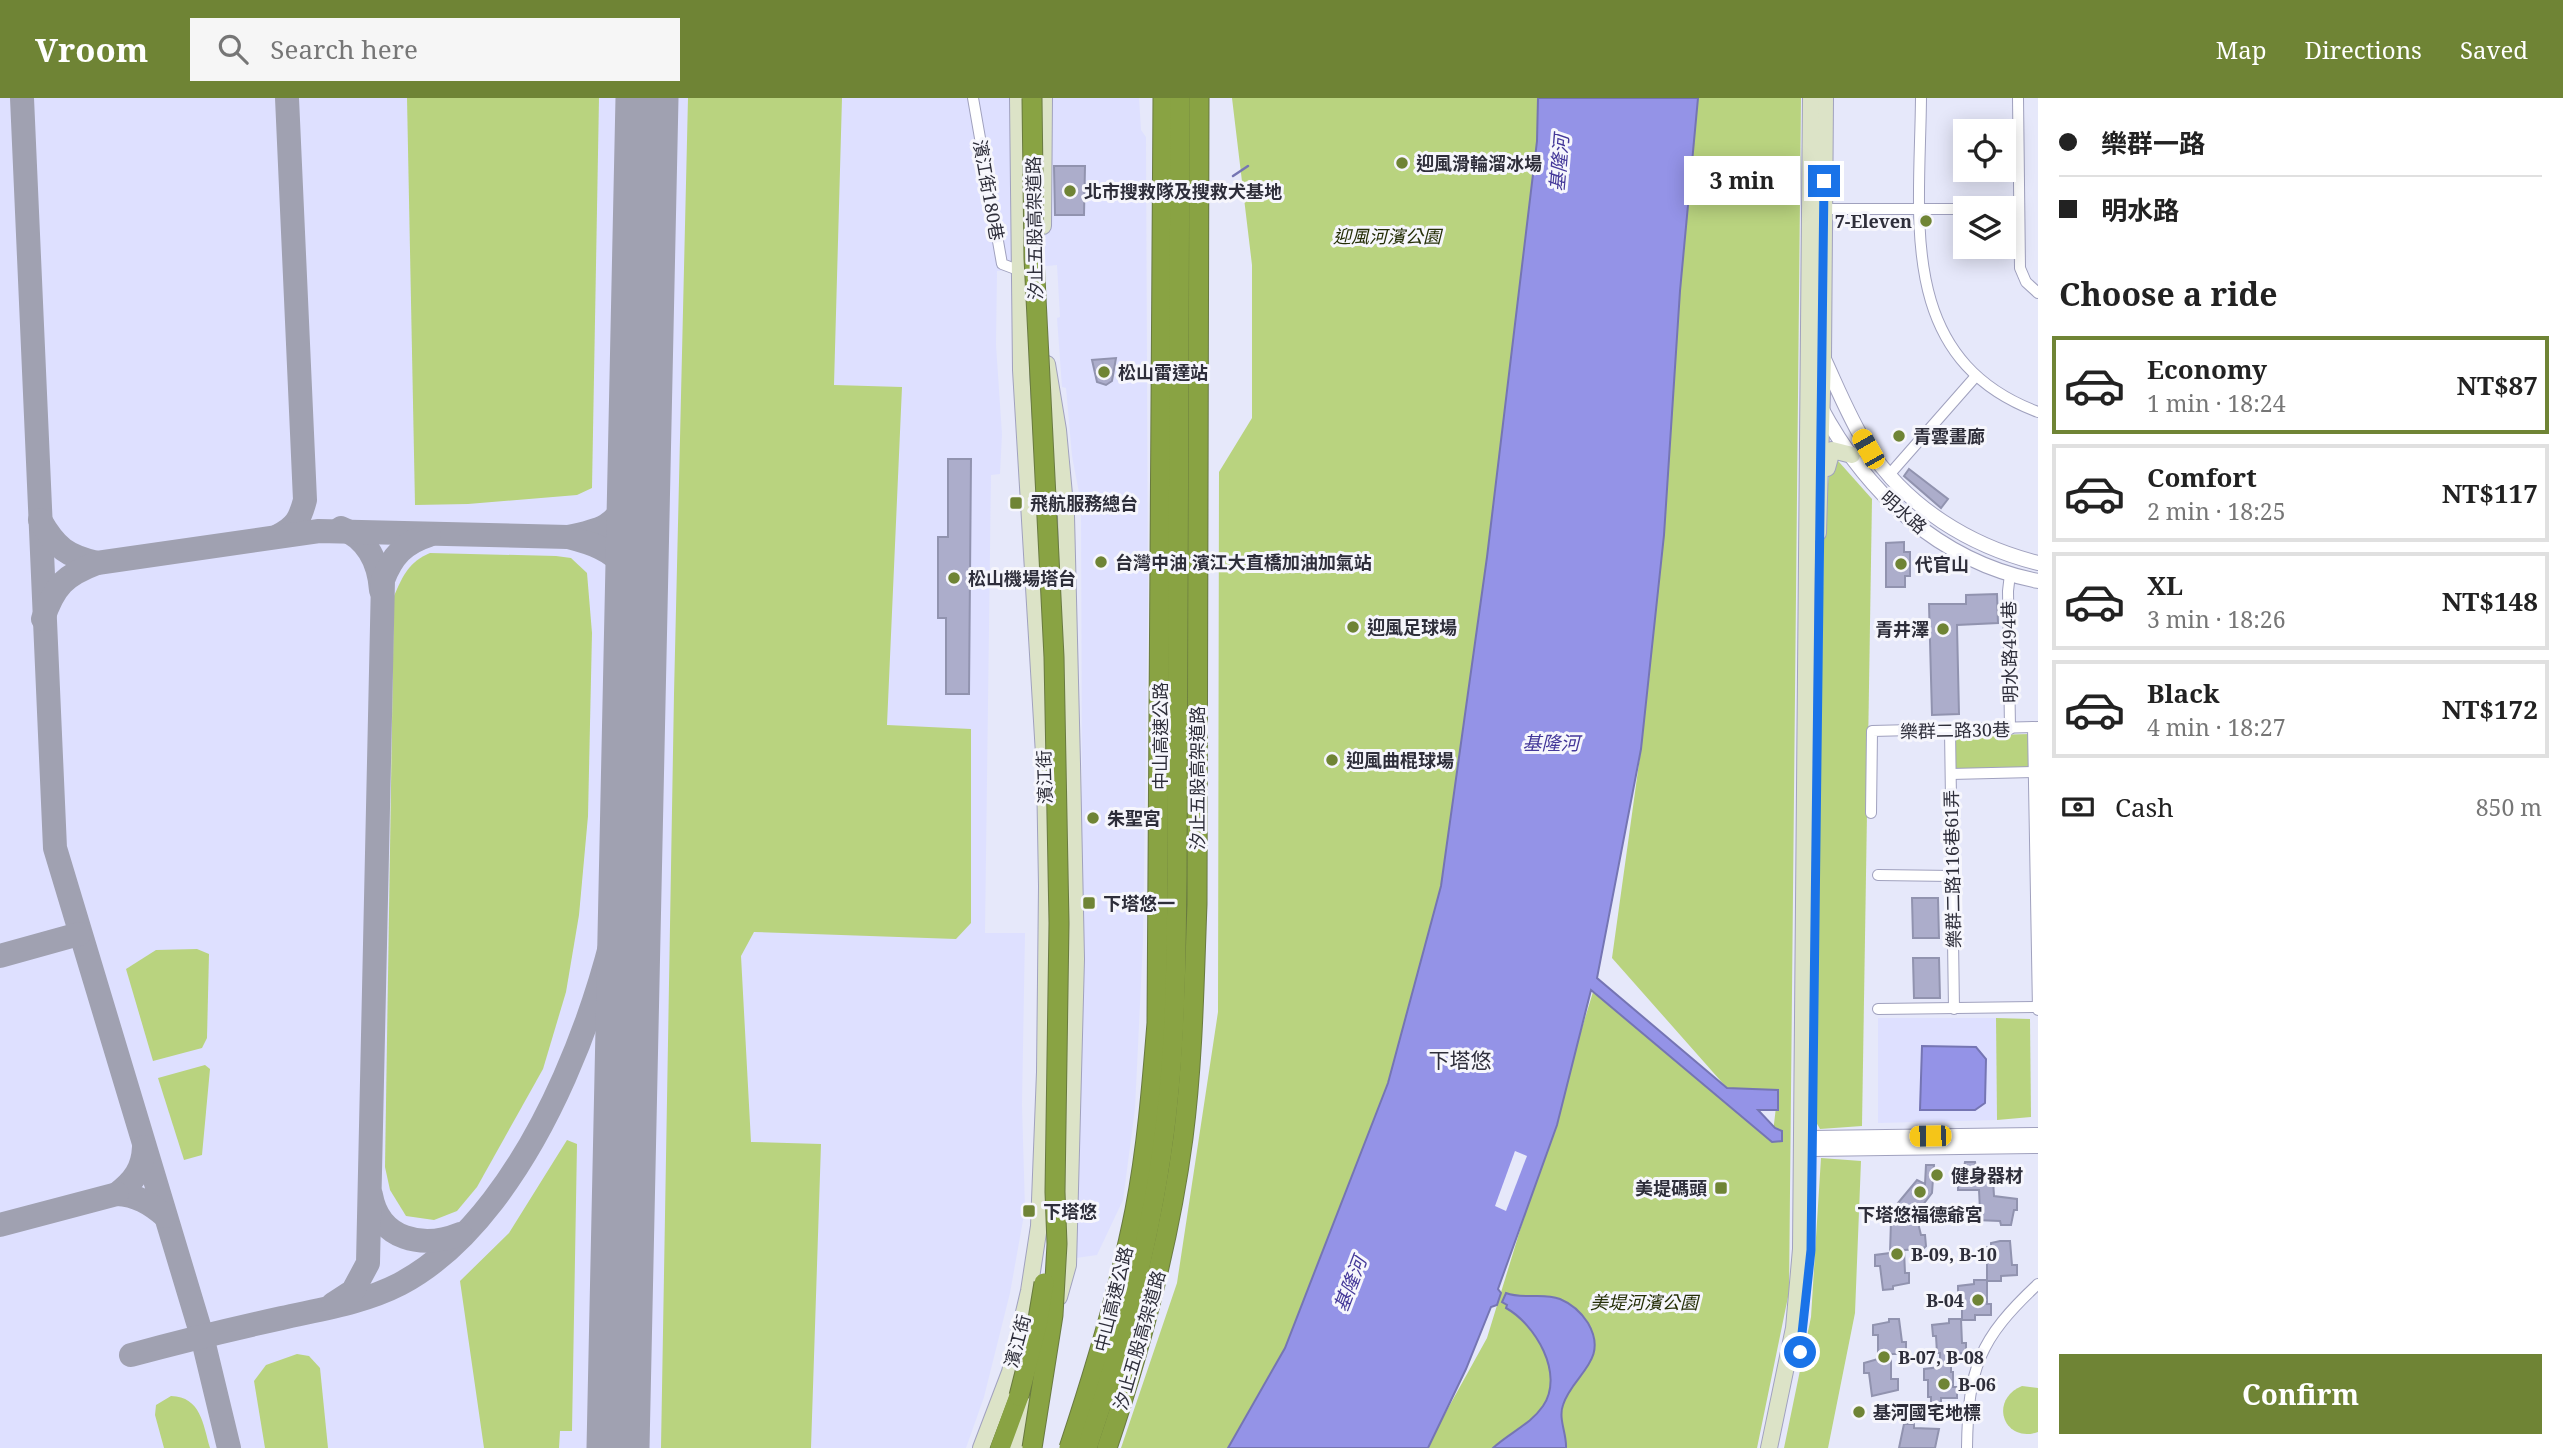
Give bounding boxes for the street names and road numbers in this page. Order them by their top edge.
street label: 濱江街180巷 [968,138,1010,242]
street label: 汐止五股高架道路 [1021,156,1047,300]
street label: 明水路 [1876,485,1932,539]
street label: 明水路494巷 [1996,601,2022,703]
street label: 中山高速公路 [1148,682,1172,790]
street label: 汐止五股高架道路 [1185,706,1209,850]
street label: 樂群二路30巷 [1900,717,2010,743]
street label: 濱江街 [1031,750,1057,804]
street label: 樂群二路116巷61弄 [1939,790,1965,948]
street label: 中山高速公路 [1088,1244,1138,1354]
street label: 汐止五股高架道路 [1108,1267,1170,1413]
street label: 濱江街 [998,1312,1036,1370]

